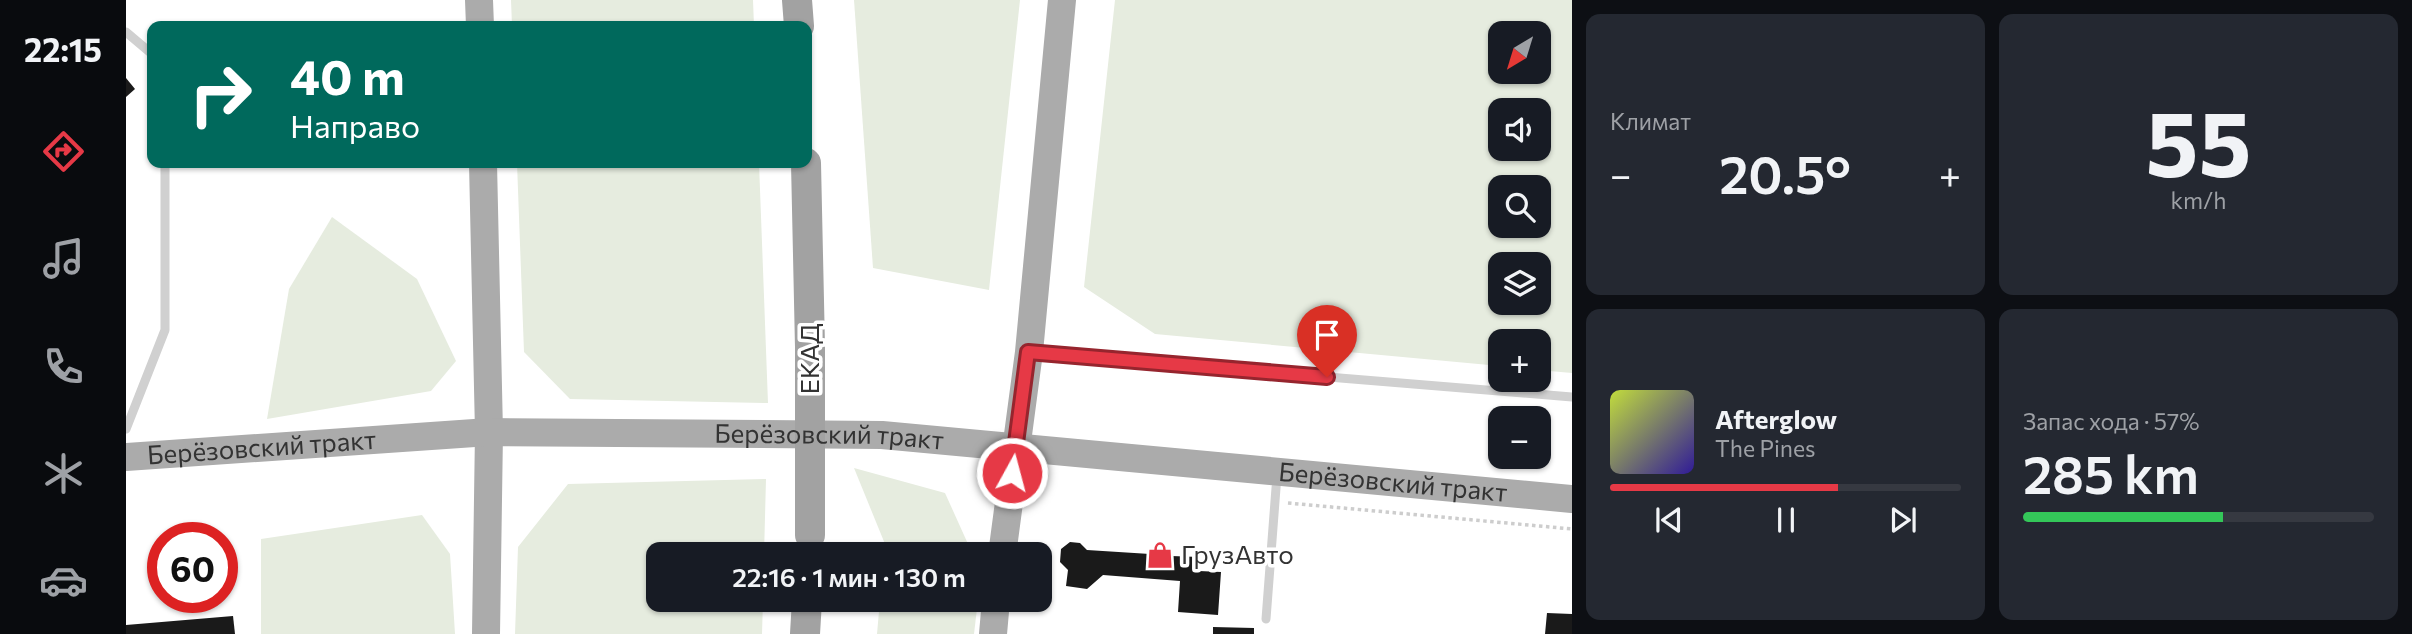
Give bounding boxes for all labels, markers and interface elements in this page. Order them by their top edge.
north arrow [1488,21,1550,84]
map controls [1488,21,1551,469]
text: 22:15 [24,29,102,69]
text: 40 m [290,45,405,105]
icon: right [175,49,266,140]
text: 55 [2145,84,2252,196]
button: sound [1488,98,1551,161]
text: Направо [290,105,420,145]
text: Климат [1610,107,1691,135]
icon: directions [39,127,88,176]
text: 20.5° [1719,141,1851,205]
text: − [1610,150,1632,197]
text: + [1939,150,1961,197]
button: search [1488,175,1551,238]
text: km/h [2171,186,2226,214]
icon: music [39,234,88,283]
button: layers [1488,252,1551,315]
pin [1297,305,1357,377]
icon: arrive [1308,316,1346,354]
street label: ЕКАД [793,323,824,395]
button: + [1488,329,1551,392]
icon: phone [39,342,88,391]
text: Afterglow [1715,403,1837,434]
button: − [1488,406,1551,469]
text: Запас хода · 57% [2023,407,2199,435]
street label: Берёзовский тракт [714,417,945,455]
street label: Берёзовский тракт [146,423,377,470]
text: The Pines [1715,434,1816,462]
position arrow [975,436,1049,510]
text: 285 km [2023,441,2199,505]
icon: climate [39,449,88,498]
street label: Берёзовский тракт [1277,455,1509,507]
icon: previous [1650,501,1688,539]
icon: pause [1767,501,1805,539]
icon: next [1884,501,1922,539]
speed limit sign: 60 [147,522,238,613]
place label: ГрузАвто [1181,538,1294,569]
shop icon: ГрузАвто [1145,540,1175,570]
icon: car [39,556,88,605]
text: 22:16 · 1 мин · 130 m [732,561,966,592]

